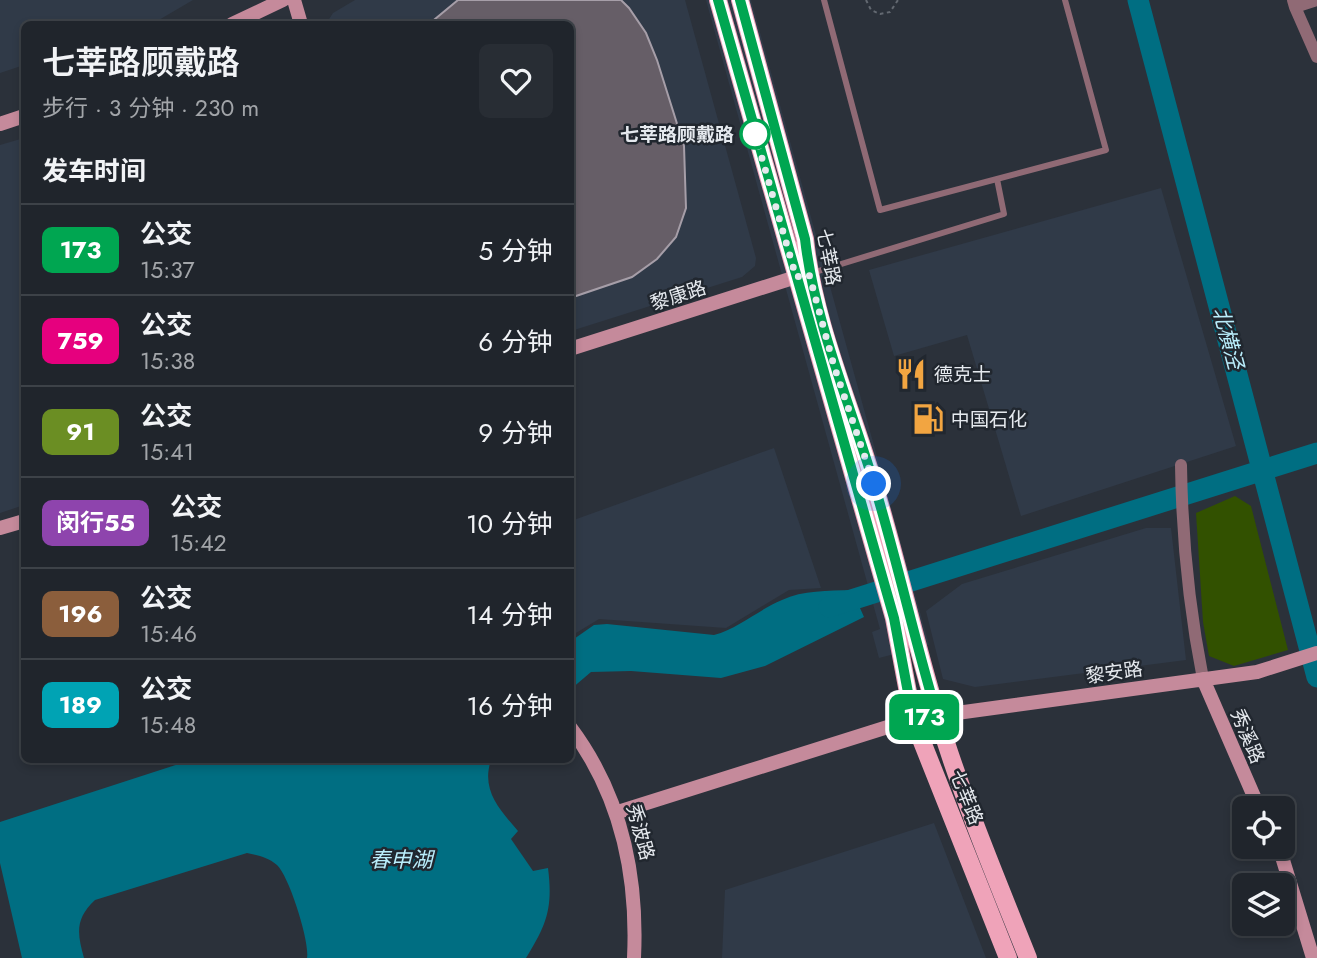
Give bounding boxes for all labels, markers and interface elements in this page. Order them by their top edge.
text: 七莘路顾戴路 [42,39,240,86]
button: heart [479,44,553,118]
text: 步行 · 3 分钟 · 230 m [42,91,259,125]
marker: 七莘路顾戴路 [740,119,770,149]
place label: 七莘路顾戴路 [620,121,734,148]
text: 发车时间 [42,152,146,190]
text: 公交 [140,215,192,253]
street label: 七莘路 [810,227,847,288]
text: 173 [60,232,101,267]
text: 5 分钟 [479,232,553,270]
text: 15:37 [140,253,195,287]
street label: 黎康路 [647,274,709,317]
water label: 北横泾 [1205,304,1251,374]
text: 公交 [140,306,192,344]
text: 759 [57,323,104,358]
text: 6 分钟 [478,323,553,361]
text: 15:38 [140,344,195,378]
restaurant icon: 德克士 [894,357,928,391]
place label: 德克士 [934,361,991,388]
text: 公交 [140,397,192,435]
fuel station icon: 中国石化 [911,402,945,436]
place label: 中国石化 [951,406,1027,433]
text: 91 [66,414,95,449]
text: 9 分钟 [478,414,553,452]
text: 15:41 [140,435,194,469]
your location [856,466,891,501]
text: 公交 [170,488,222,526]
text: 闵行55 [56,505,135,540]
text: 10 分钟 [466,505,553,543]
text: 15:42 [170,526,227,560]
text: 公交 [140,579,192,617]
text: 196 [58,596,103,631]
text: 14 分钟 [466,596,553,634]
text: 15:46 [140,617,197,651]
street label: 黎安路 [1084,655,1144,690]
text: 公交 [140,670,192,708]
text: 189 [59,687,102,722]
text: 16 分钟 [467,687,553,725]
line badge: 173 [884,694,964,740]
text: 173 [903,699,945,734]
street label: 秀溪路 [1224,705,1271,768]
text: 15:48 [140,708,196,742]
street label: 七莘路 [943,766,990,829]
map controls [1232,796,1295,936]
button: locate [1232,796,1295,859]
street label: 秀波路 [620,801,661,863]
water label: 春申湖 [370,845,435,875]
button: layers [1232,873,1295,936]

